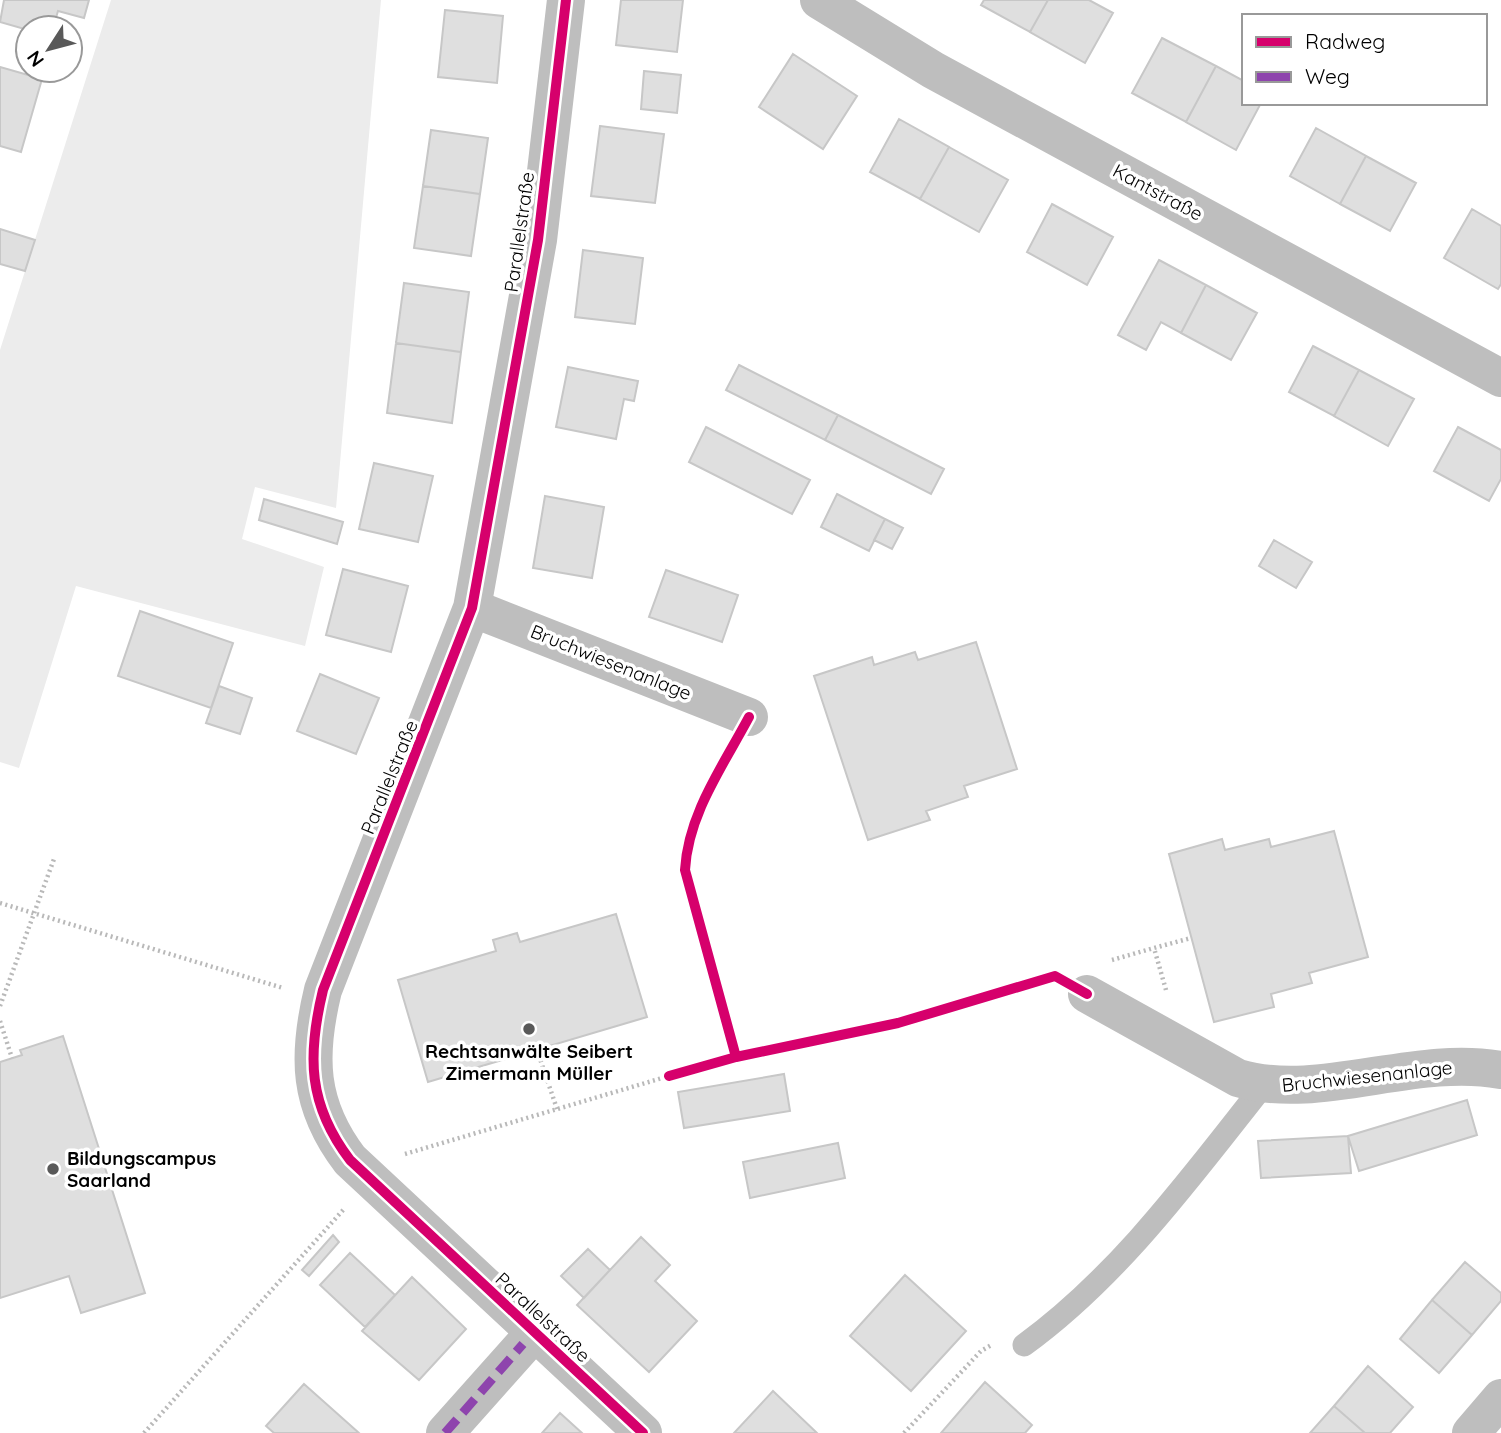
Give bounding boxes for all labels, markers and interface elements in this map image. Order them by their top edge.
north arrow [14,14,84,84]
legend [1242,14,1487,105]
text: Radweg [1305,28,1385,54]
text: N [21,46,49,72]
text: Weg [1305,63,1350,89]
street label: Kantstraße [1109,158,1207,226]
street label: Parallelstraße [499,170,539,294]
street label: Bruchwiesenanlage [527,619,695,705]
street label: Parallelstraße [355,716,423,838]
marker: Rechtsanwälte Seibert Zimermann Müller [521,1021,537,1037]
place label: Rechtsanwälte Seibert Zimermann Müller [425,1039,633,1085]
street label: Bruchwiesenanlage [1280,1055,1454,1097]
place label: Bildungscampus Saarland [67,1146,216,1192]
marker: Bildungscampus Saarland [45,1161,61,1177]
street label: Parallelstraße [490,1267,596,1367]

